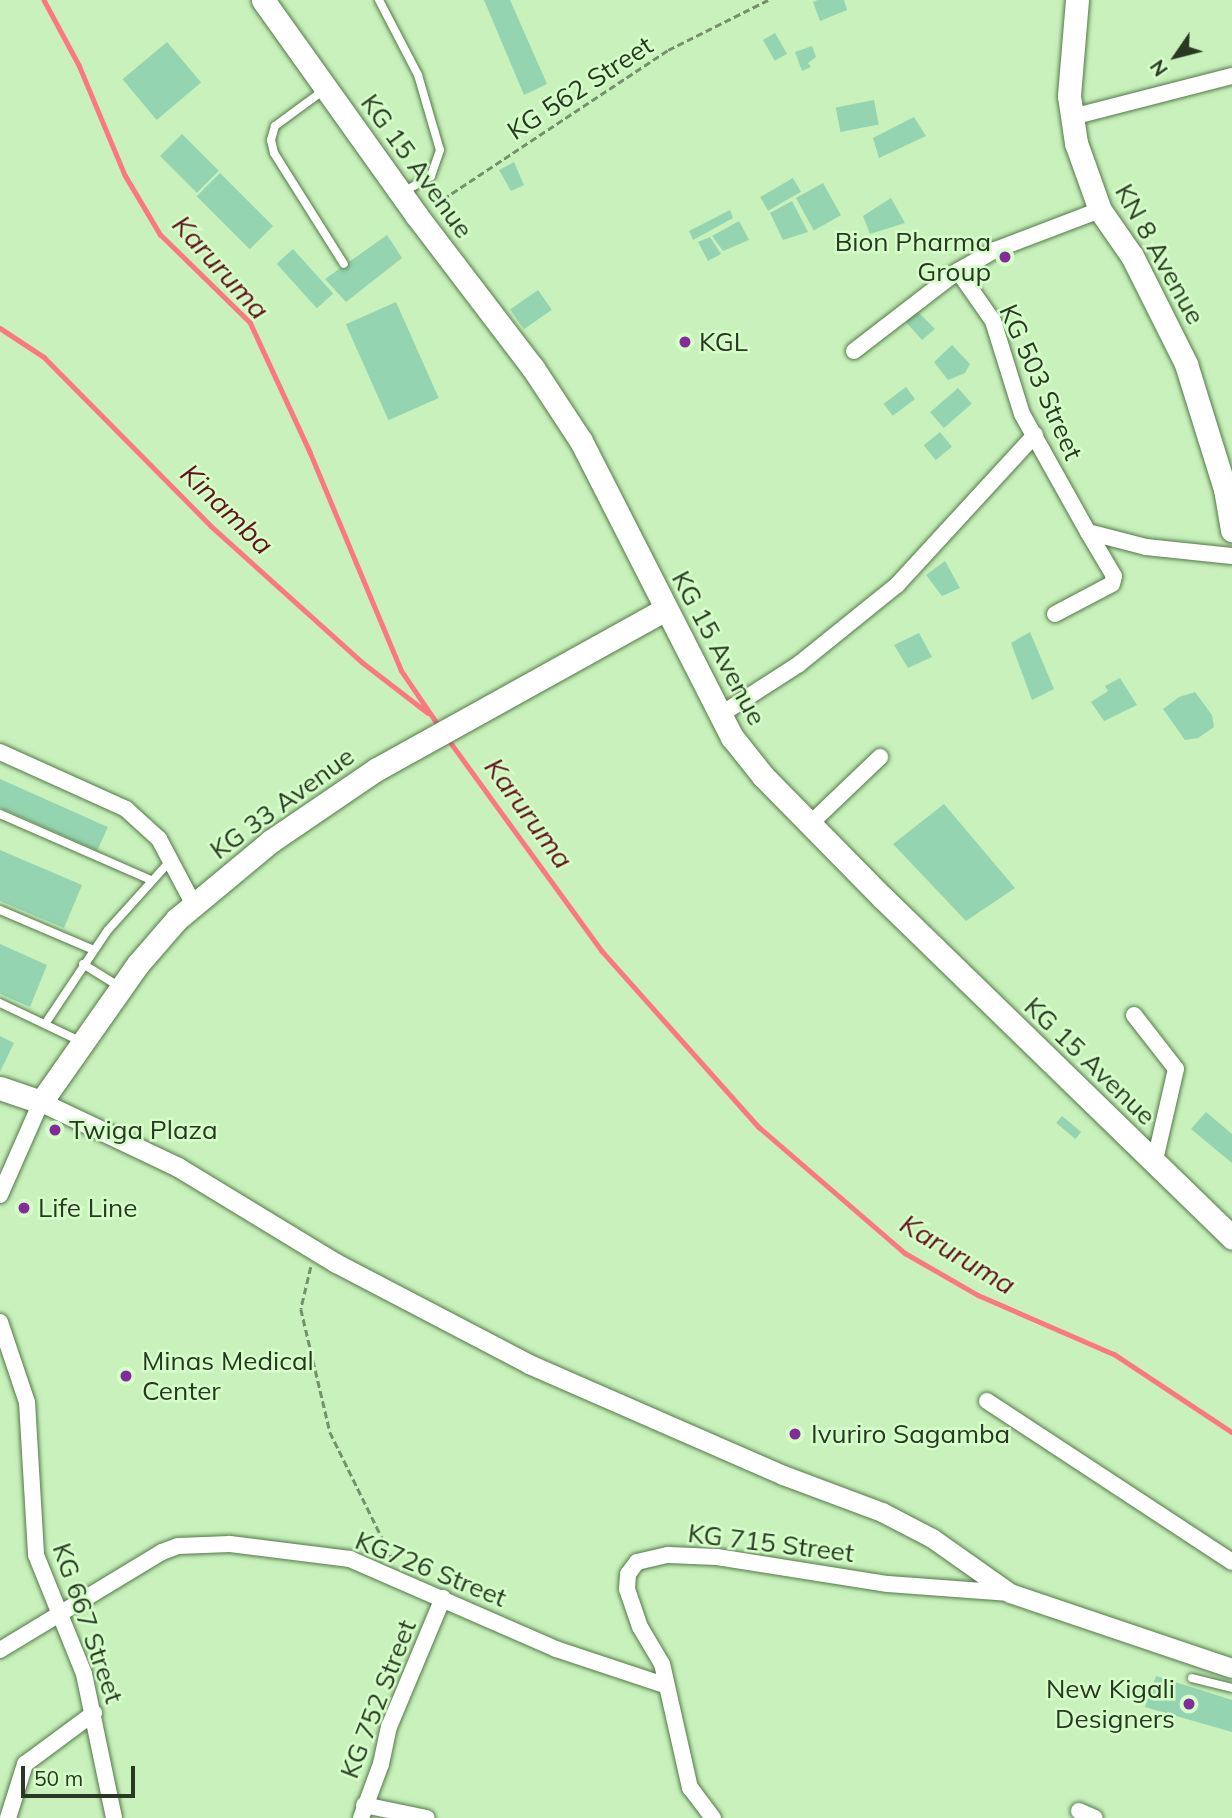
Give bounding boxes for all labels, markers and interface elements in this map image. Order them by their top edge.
north arrow [1141,21,1211,91]
street label: KG 562 Street [501,29,659,147]
text: N [1145,55,1173,81]
street label: KG 15 Avenue [354,88,480,244]
street label: KN 8 Avenue [1109,178,1211,330]
water label: Karuruma [165,208,277,326]
place label: Bion Pharma Group [835,226,991,288]
marker: Bion Pharma Group [997,249,1013,265]
street label: KG 503 Street [993,299,1089,465]
place label: KGL [699,326,748,358]
marker: KGL [677,334,693,350]
water label: Kinamba [174,457,280,561]
street label: KG 15 Avenue [665,566,773,730]
street label: KG 33 Avenue [204,740,360,866]
water label: Karuruma [478,751,580,875]
street label: KG 15 Avenue [1018,991,1162,1131]
place label: Twiga Plaza [69,1114,218,1146]
marker: Twiga Plaza [47,1122,63,1138]
place label: Life Line [38,1192,137,1224]
marker: Life Line [16,1200,32,1216]
water label: Karuruma [894,1206,1022,1302]
place label: Minas Medical Center [142,1345,314,1406]
marker: Minas Medical Center [116,1366,136,1386]
place label: Ivuriro Sagamba [811,1418,1010,1450]
marker: Ivuriro Sagamba [785,1424,805,1444]
street label: KG 715 Street [686,1517,856,1569]
street label: KG726 Street [351,1525,511,1613]
street label: KG 667 Street [46,1539,130,1707]
street label: KG 752 Street [334,1615,422,1783]
place label: New Kigali Designers [1046,1673,1175,1734]
marker: New Kigali Designers [1181,1696,1197,1712]
scale bar [24,1752,138,1796]
text: 50 m [34,1765,83,1791]

